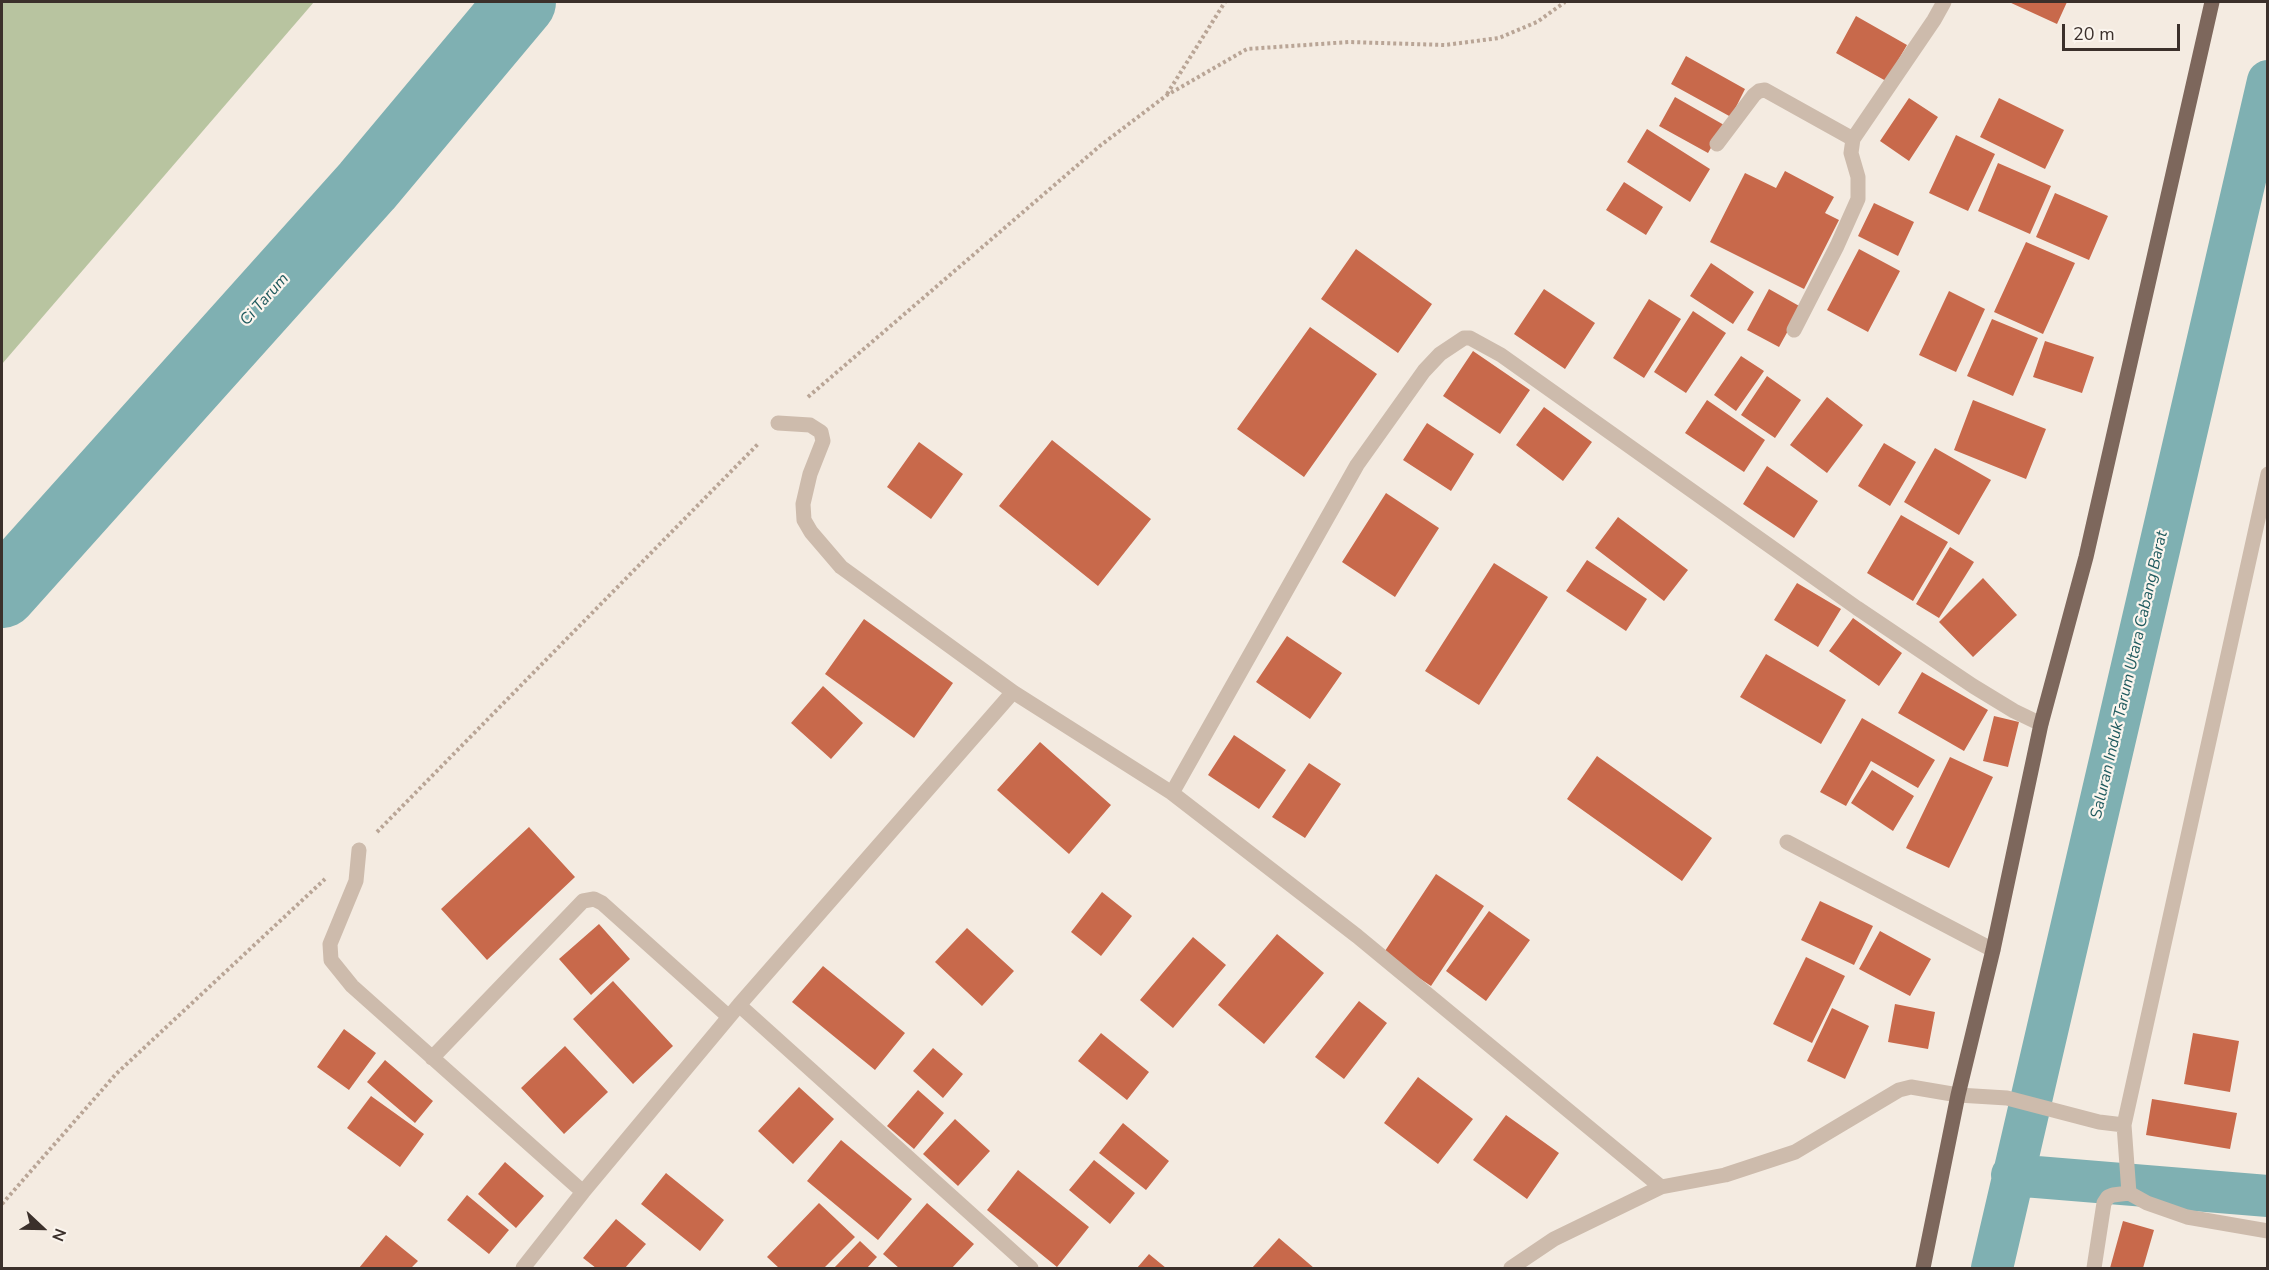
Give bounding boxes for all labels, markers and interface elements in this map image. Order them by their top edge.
scale bar [2065,12,2184,50]
text: 20 m [2073,22,2115,46]
water label: Ci Tarum [236,270,294,330]
water label: Saluran Induk Tarum Utara Cabang Barat [2087,529,2173,821]
north arrow [12,1198,72,1258]
text: N [46,1225,71,1244]

